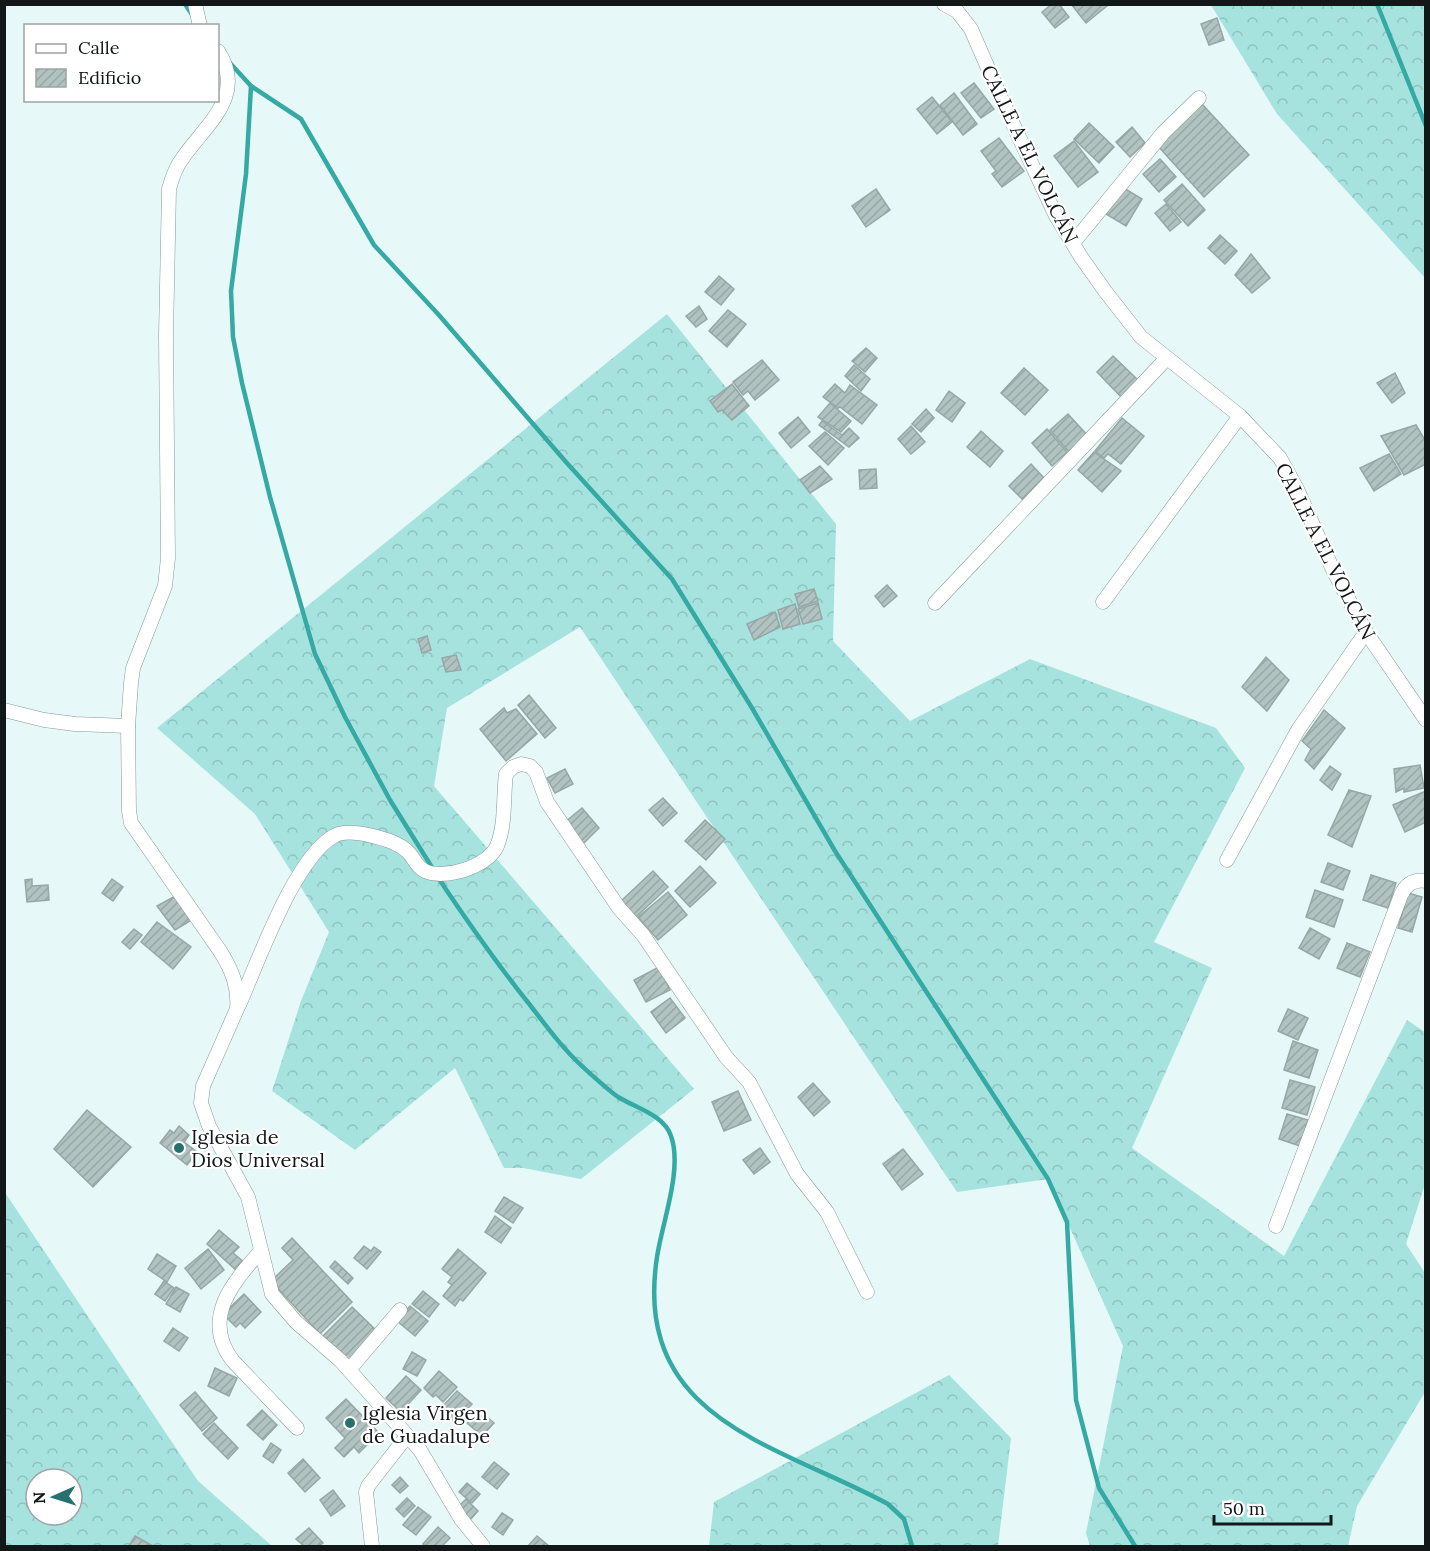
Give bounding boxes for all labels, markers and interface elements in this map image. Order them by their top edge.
legend [24,24,219,102]
text: Calle [78,36,120,59]
street label: CALLE A EL VOLCÁN [976,61,1084,247]
text: Edificio [78,66,141,89]
street label: CALLE A EL VOLCÁN [1271,458,1381,644]
place label: Iglesia de Dios Universal [191,1124,325,1172]
marker: Iglesia de Dios Universal [172,1141,186,1155]
place label: Iglesia Virgen de Guadalupe [362,1400,490,1448]
marker: Iglesia Virgen de Guadalupe [343,1416,357,1430]
north arrow [24,1467,84,1527]
scale bar [1214,1488,1331,1526]
text: N [29,1491,49,1504]
text: 50 m [1223,1497,1265,1520]

